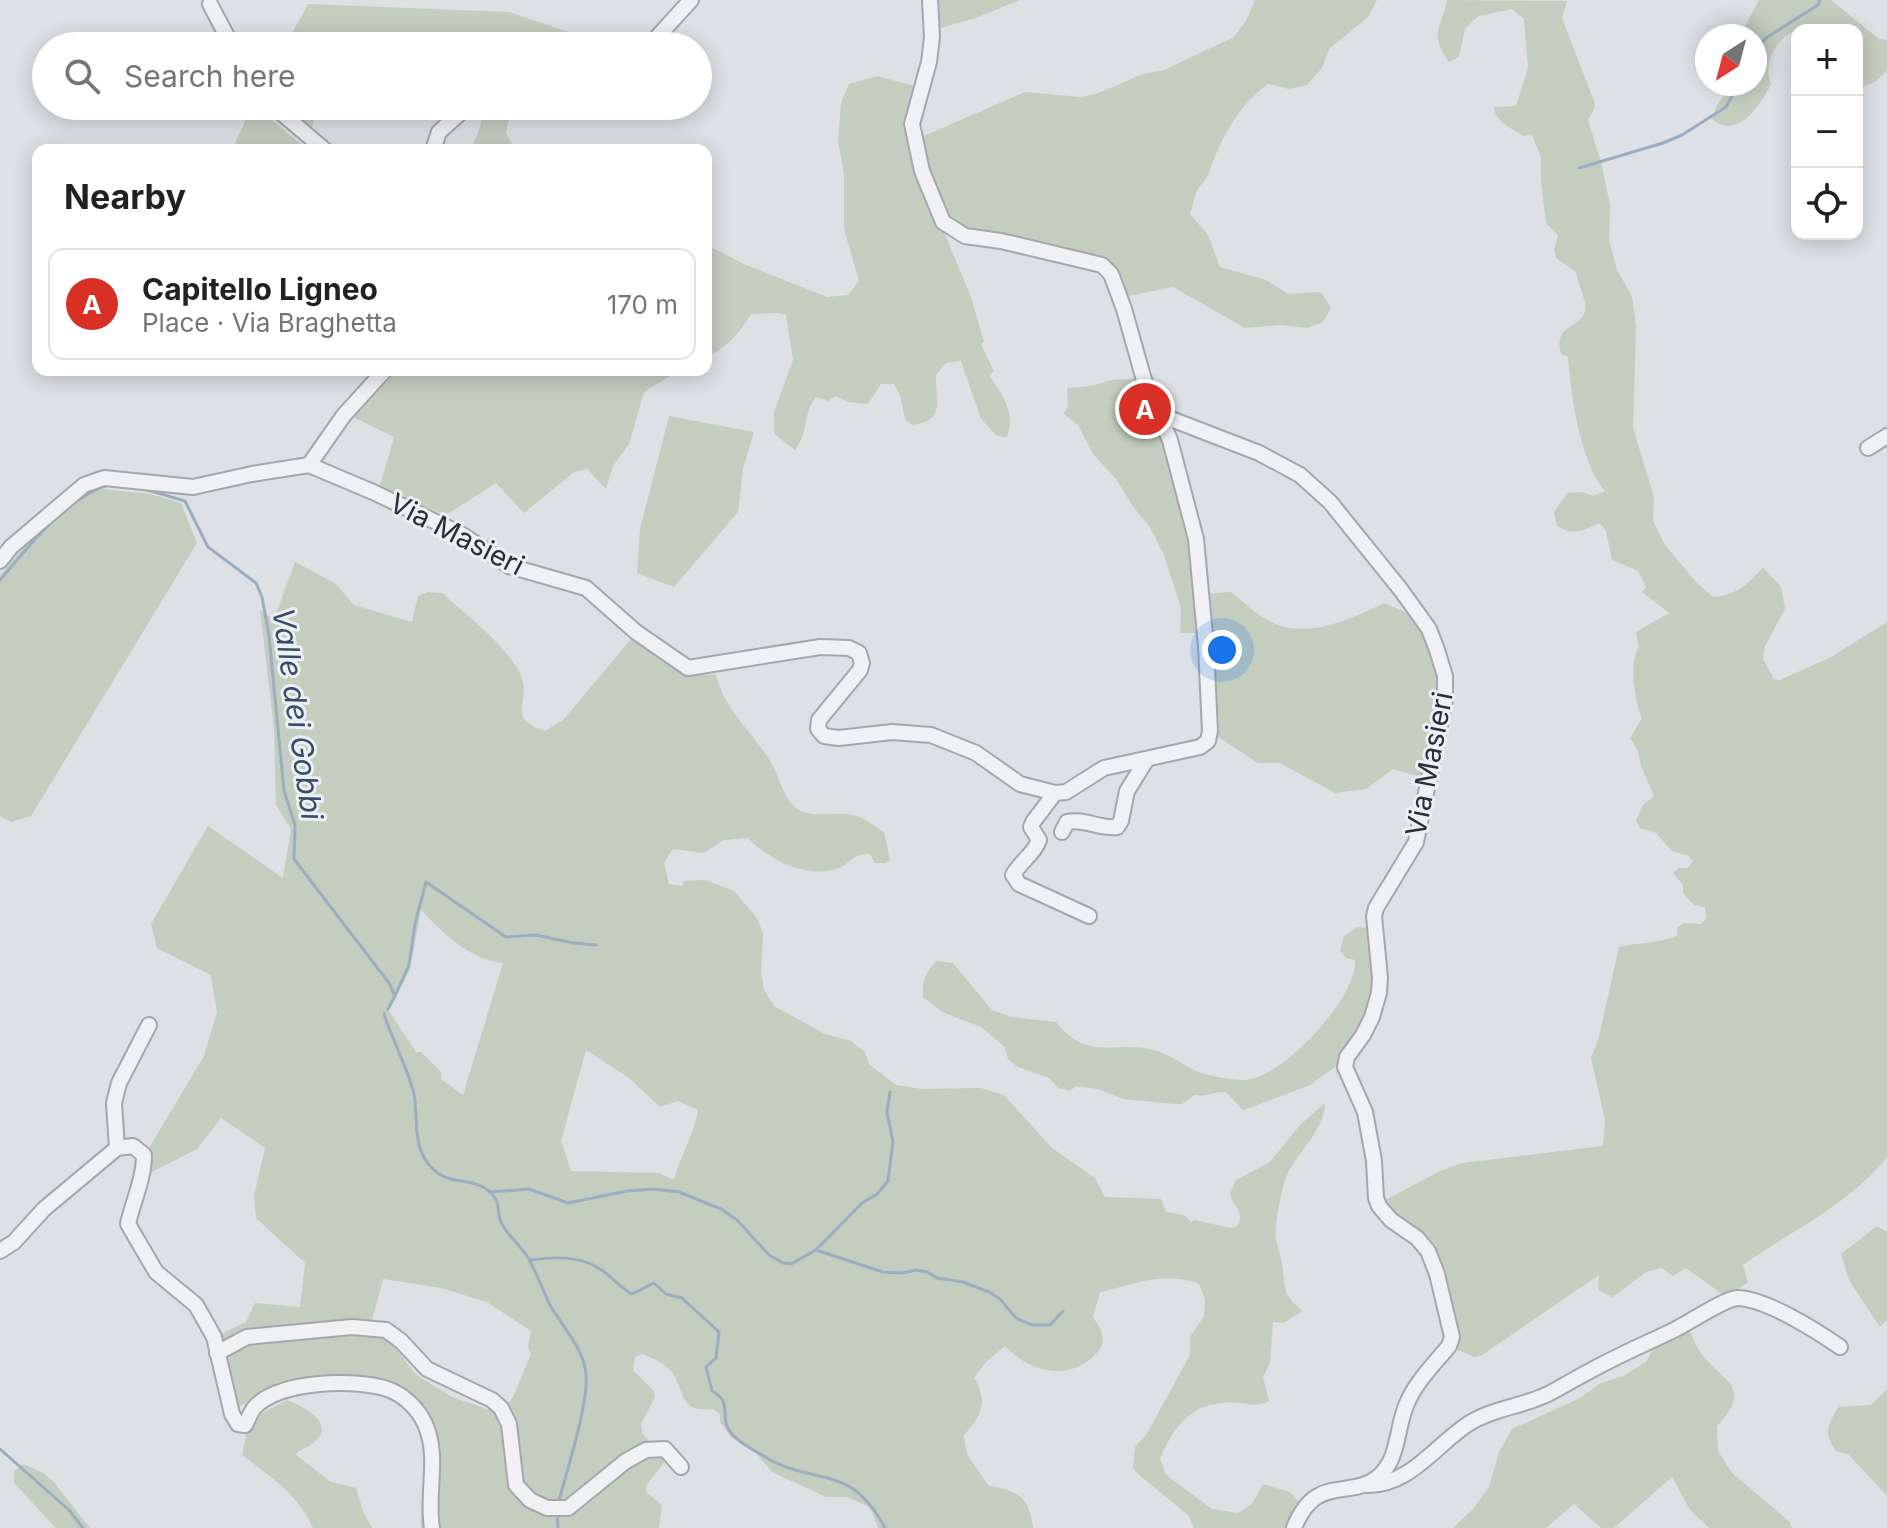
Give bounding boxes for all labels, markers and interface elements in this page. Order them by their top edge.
north arrow [1695,24,1767,96]
map controls [1791,24,1863,240]
button: + [1791,24,1863,96]
search box [32,32,712,120]
icon: search [60,54,104,98]
text: Search here [124,58,296,94]
button: − [1791,96,1863,168]
button: locate [1791,168,1863,240]
text: Nearby [64,176,186,217]
text: Capitello Ligneo [142,271,378,307]
text: A [82,289,102,320]
text: 170 m [607,289,678,320]
text: Place · Via Braghetta [142,307,397,338]
pin: A [1119,379,1171,439]
street label: Via Masieri [384,486,530,582]
water label: Valle dei Gobbi [265,606,331,823]
your location [1202,630,1242,670]
street label: Via Masieri [1398,689,1460,839]

